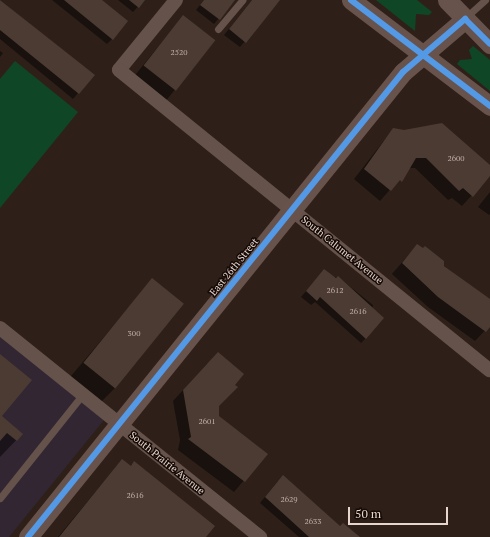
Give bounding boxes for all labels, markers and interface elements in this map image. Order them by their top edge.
house number: 2520 [170,48,188,58]
house number: 2600 [447,154,465,164]
street label: South Calumet Avenue [299,213,385,287]
street label: East 26th Street [207,236,261,298]
house number: 2612 [326,286,344,296]
house number: 2616 [349,307,367,317]
house number: 300 [128,329,140,339]
house number: 2601 [198,417,216,427]
street label: South Prairie Avenue [127,429,207,497]
house number: 2616 [126,491,144,501]
house number: 2629 [280,495,298,505]
scale bar [350,499,450,525]
text: 50 m [355,506,381,521]
house number: 2633 [304,517,322,527]

